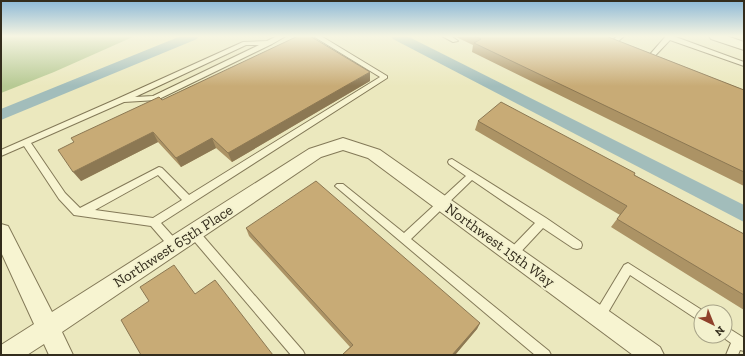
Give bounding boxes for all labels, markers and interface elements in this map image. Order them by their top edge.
street label: Northwest 15th Way [442,199,558,291]
street label: Northwest 65th Place [110,201,236,291]
north arrow [693,304,733,344]
text: N [712,323,727,339]

